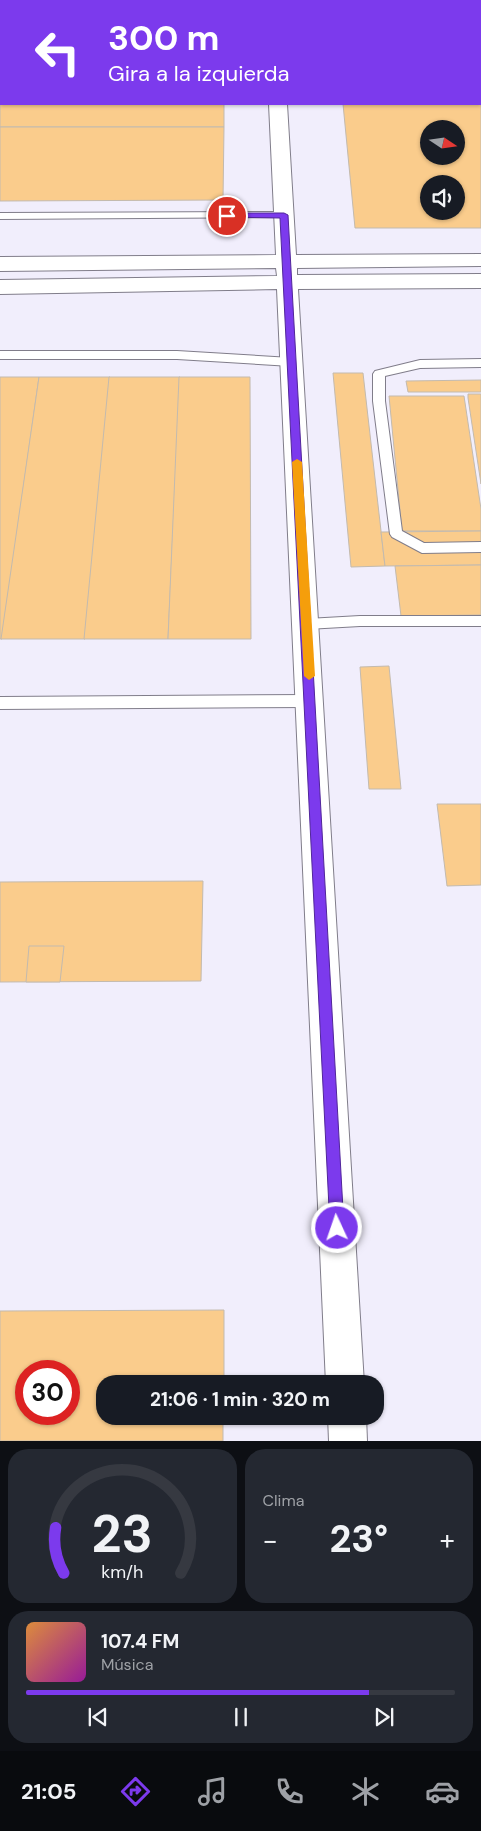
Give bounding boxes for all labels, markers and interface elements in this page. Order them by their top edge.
text: 300 m [108,15,220,61]
icon: left [25,20,90,85]
text: Gira a la izquierda [108,59,289,88]
north arrow [420,120,465,165]
map controls [420,120,465,220]
button: sound [420,175,465,220]
pin [206,195,248,237]
icon: arrive [213,202,241,230]
position arrow [310,1201,362,1253]
speed limit sign: 30 [15,1360,80,1425]
text: 21:06 · 1 min · 320 m [150,1387,330,1412]
text: Clima [263,1490,304,1511]
text: 23 [92,1500,153,1568]
text: 23° [329,1514,388,1564]
text: − [263,1522,278,1559]
text: + [440,1522,455,1559]
text: km/h [101,1560,143,1584]
text: 107.4 FM [101,1629,179,1654]
text: Música [101,1654,153,1675]
icon: previous [84,1703,112,1731]
icon: pause [227,1703,255,1731]
icon: next [370,1703,398,1731]
icon: directions [118,1774,153,1809]
icon: music [195,1774,230,1809]
icon: phone [272,1774,307,1809]
icon: climate [348,1774,383,1809]
icon: car [425,1774,460,1809]
text: 21:05 [21,1777,76,1806]

